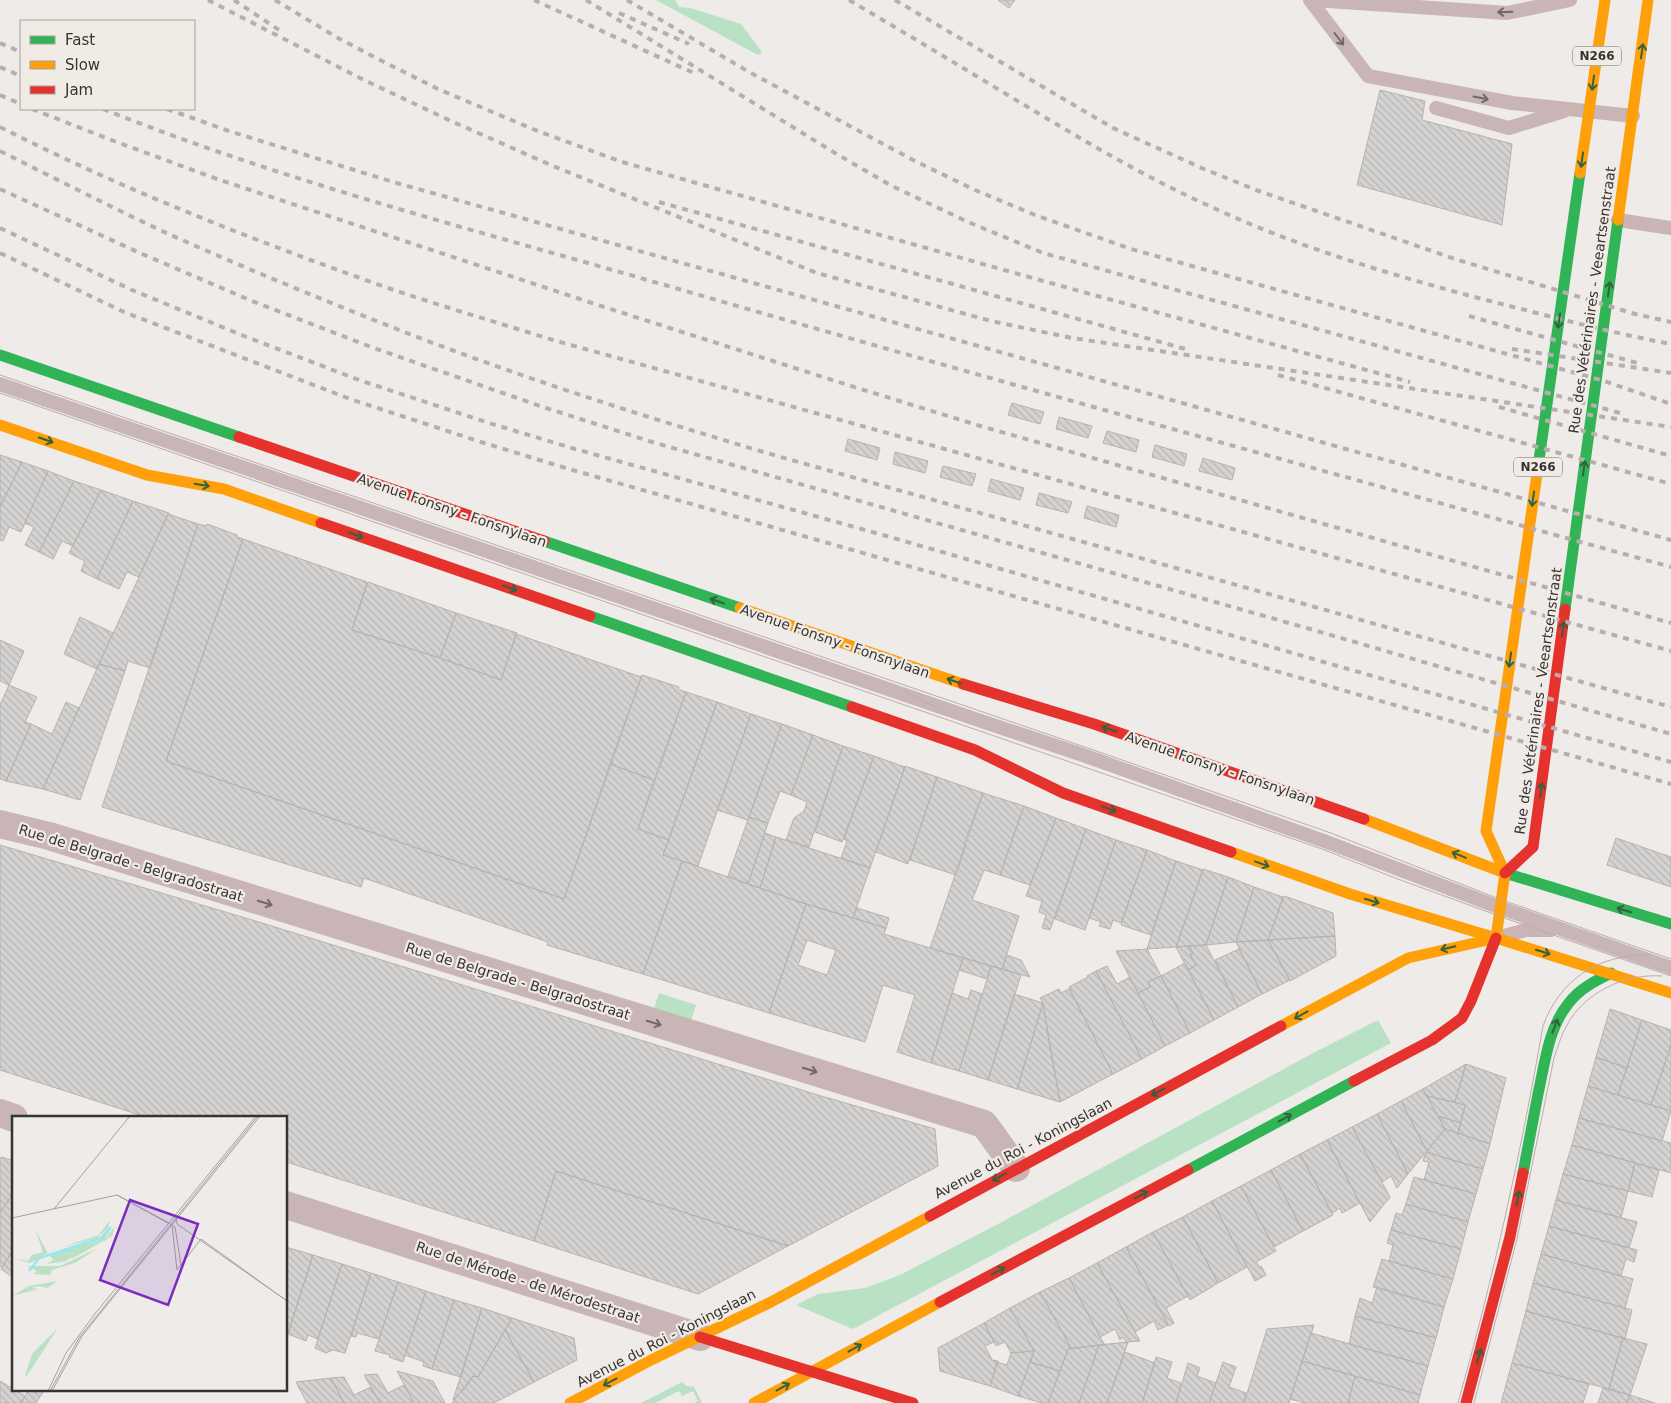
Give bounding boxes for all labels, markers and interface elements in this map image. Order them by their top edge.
one-way arrow [1497,7,1513,17]
legend [20,20,195,110]
text: Fast [65,31,95,49]
one-way arrow [1334,32,1344,46]
one-way arrow [1637,43,1647,59]
road number: N266 [1573,46,1621,66]
text: Slow [65,56,100,74]
one-way arrow [1588,75,1598,91]
text: Jam [64,81,93,99]
one-way arrow [1473,93,1489,103]
one-way arrow [1577,152,1587,168]
street label: Rue des Vétérinaires - Veeartsenstraat [1565,165,1619,434]
one-way arrow [1604,281,1614,297]
one-way arrow [1554,313,1564,329]
one-way arrow [38,436,54,446]
road number: N266 [1514,458,1562,477]
one-way arrow [1580,460,1590,476]
street label: Avenue Fonsny - Fonsnylaan [355,470,549,550]
one-way arrow [194,480,210,490]
one-way arrow [1528,491,1538,507]
one-way arrow [348,531,364,540]
street label: Rue des Vétérinaires - Veeartsenstraat [1511,566,1565,835]
one-way arrow [502,584,517,593]
one-way arrow [710,596,725,605]
street label: Avenue Fonsny - Fonsnylaan [738,601,932,681]
one-way arrow [1558,621,1568,637]
one-way arrow [1505,652,1515,668]
one-way arrow [946,676,962,685]
one-way arrow [1102,724,1117,733]
street label: Avenue Fonsny - Fonsnylaan [1123,728,1317,808]
one-way arrow [1536,782,1546,798]
one-way arrow [1101,805,1116,814]
street label: Rue de Belgrade - Belgradostraat [17,821,246,905]
one-way arrow [1452,850,1467,860]
one-way arrow [1254,860,1270,869]
one-way arrow [1364,896,1380,906]
one-way arrow [256,898,272,908]
one-way arrow [1617,904,1633,914]
street label: Rue de Belgrade - Belgradostraat [404,939,633,1023]
one-way arrow [1441,944,1457,953]
one-way arrow [1534,948,1550,958]
one-way arrow [1294,1010,1309,1020]
one-way arrow [646,1018,662,1028]
one-way arrow [1550,1019,1560,1034]
one-way arrow [801,1066,817,1076]
one-way arrow [1152,1088,1166,1098]
street label: Avenue du Roi - Koningslaan [931,1094,1115,1202]
one-way arrow [1277,1113,1292,1123]
inset map [12,1116,288,1390]
one-way arrow [992,1172,1007,1182]
one-way arrow [1134,1190,1149,1200]
one-way arrow [1514,1191,1523,1207]
street label: Rue de Mérode - de Mérodestraat [414,1238,642,1326]
one-way arrow [990,1266,1005,1275]
street label: Avenue du Roi - Koningslaan [574,1286,758,1390]
one-way arrow [847,1342,861,1352]
one-way arrow [1475,1348,1484,1364]
one-way arrow [602,1377,617,1387]
one-way arrow [775,1382,790,1391]

